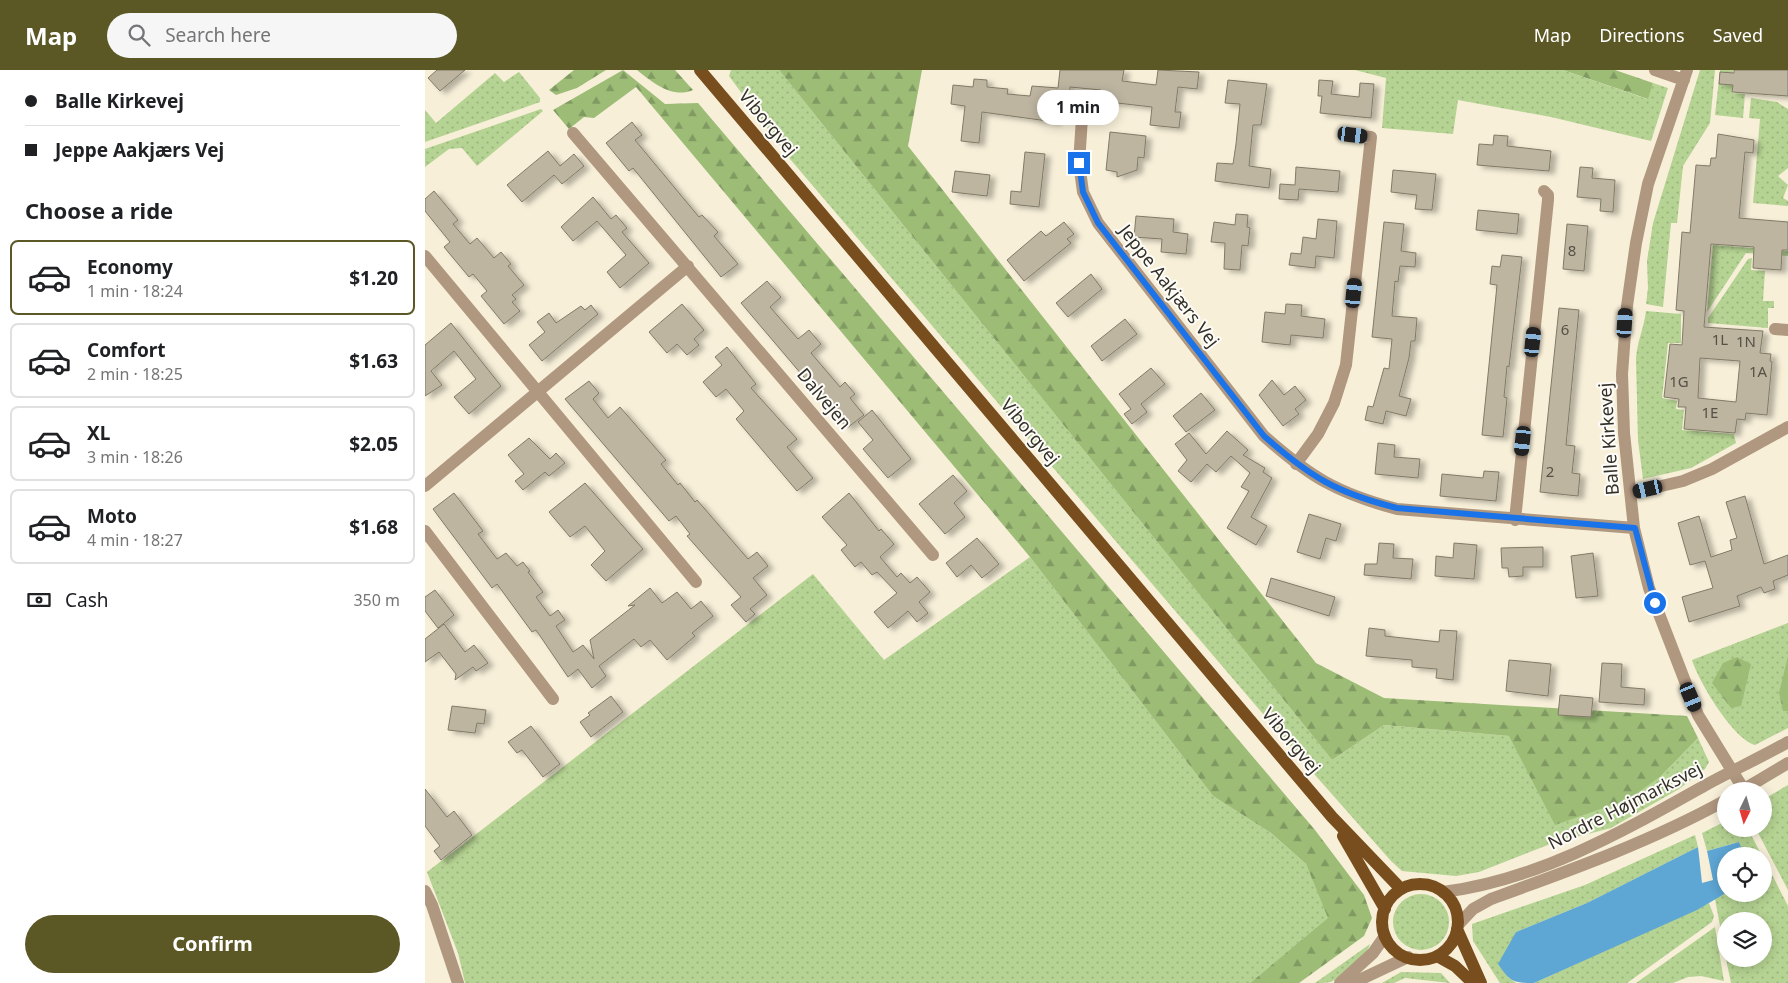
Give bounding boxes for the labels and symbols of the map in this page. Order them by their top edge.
street label: Viborgvej [734,84,804,161]
callout: 1 min [1038,91,1120,126]
car [1337,126,1368,144]
route end [1068,152,1090,174]
street label: Jeppe Aakjærs Vej [1113,218,1225,352]
house number: 8 [1568,240,1576,260]
car [1344,277,1363,309]
car [1616,308,1633,338]
house number: 6 [1561,319,1569,339]
car [1523,326,1542,358]
house number: 1L [1712,329,1728,349]
house number: 1N [1736,331,1756,351]
house number: 1A [1749,361,1767,381]
street label: Dalvejen [792,363,857,434]
house number: 1G [1669,371,1689,391]
street label: Balle Kirkevej [1592,382,1624,496]
street label: Viborgvej [996,393,1066,470]
house number: 1E [1702,402,1718,422]
car [1513,425,1532,457]
house number: 2 [1546,461,1554,481]
car [1631,478,1664,500]
route start [1644,592,1666,614]
car [1678,680,1703,714]
street label: Viborgvej [1257,702,1327,779]
street label: Nordre Højmarksvej [1543,756,1706,854]
north arrow [1717,782,1773,838]

